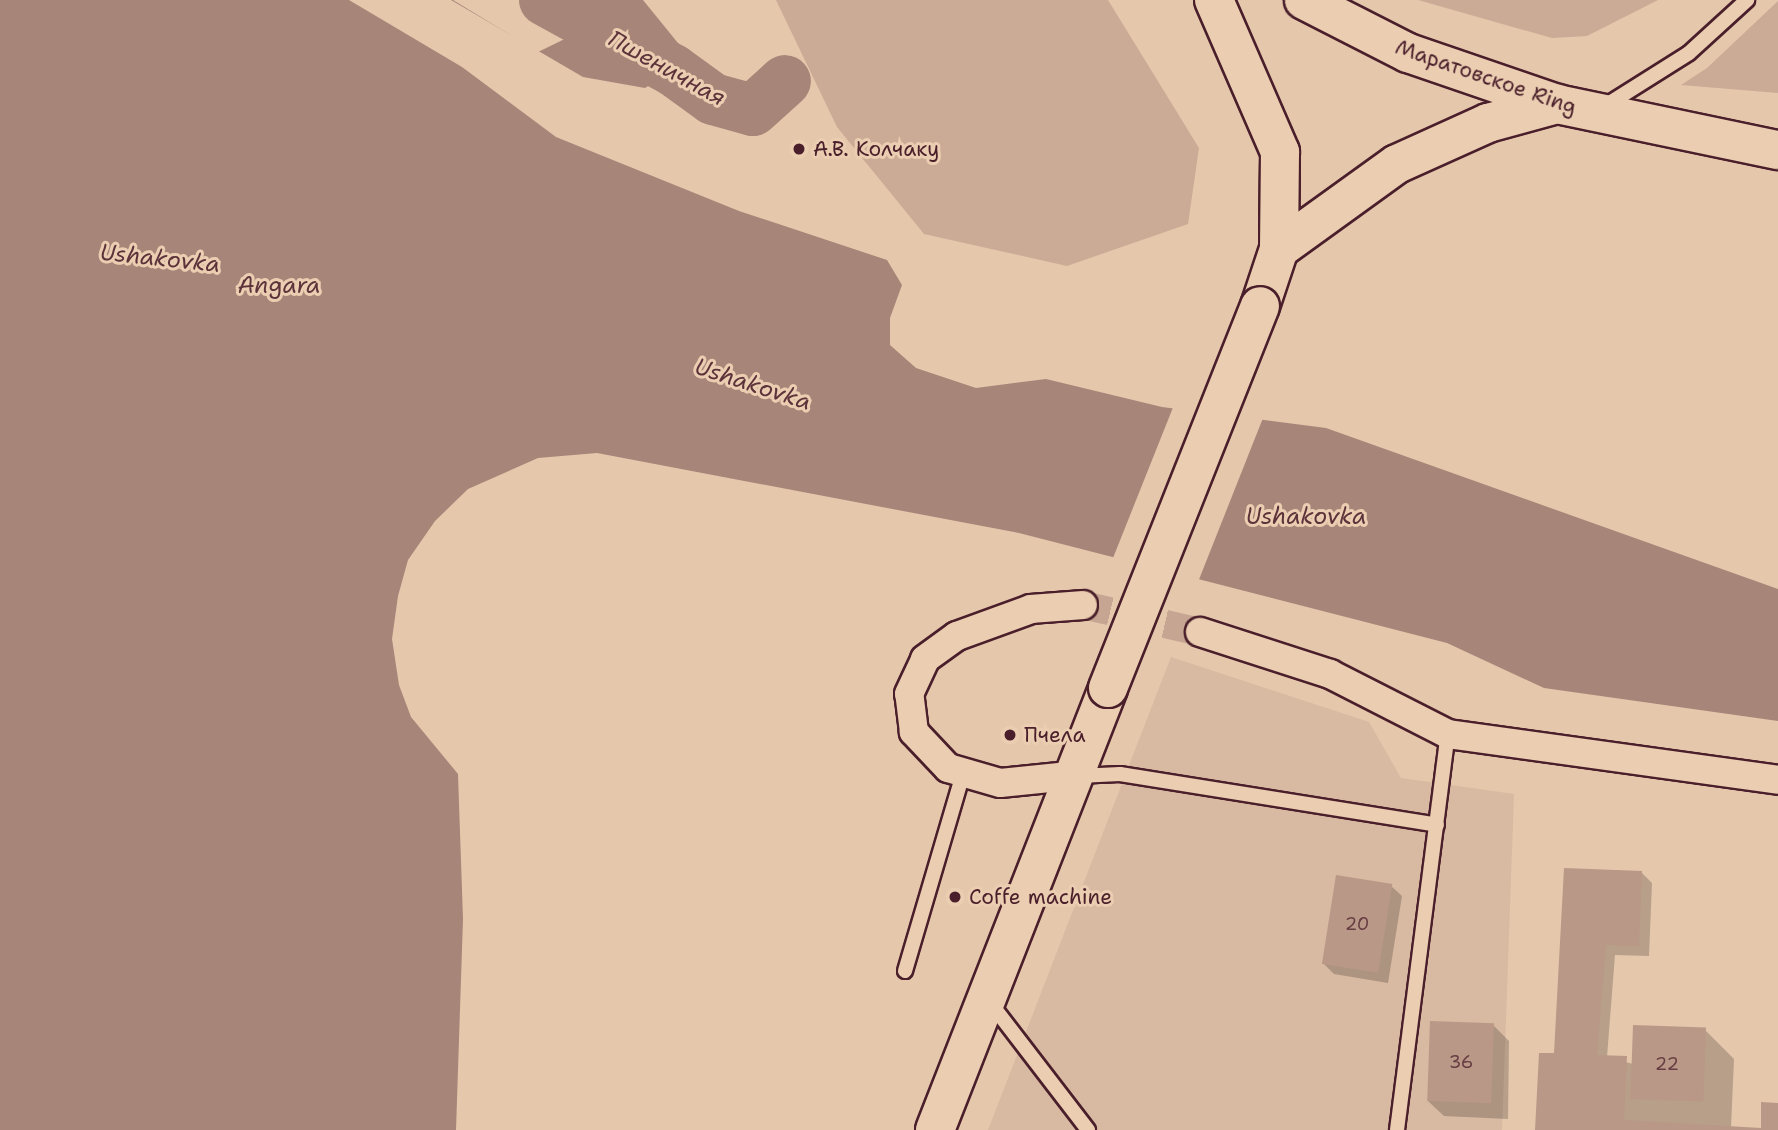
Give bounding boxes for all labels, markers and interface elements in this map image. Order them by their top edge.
water label: Пшеничная [604,25,730,111]
street label: Маратовское Ring [1392,34,1580,120]
place label: А.В. Колчаку [813,136,939,162]
marker: А.В. Колчаку [791,141,807,157]
water label: Ushakovka [99,238,221,278]
water label: Angara [238,271,320,299]
water label: Ushakovka [691,352,815,416]
water label: Ushakovka [1246,502,1366,530]
place label: Пчела [1024,722,1086,748]
marker: Пчела [1002,727,1018,743]
place label: Coffe machine [969,884,1112,910]
marker: Coffe machine [947,889,963,905]
house number: 20 [1345,913,1369,935]
house number: 36 [1449,1051,1473,1073]
house number: 22 [1655,1053,1679,1075]

